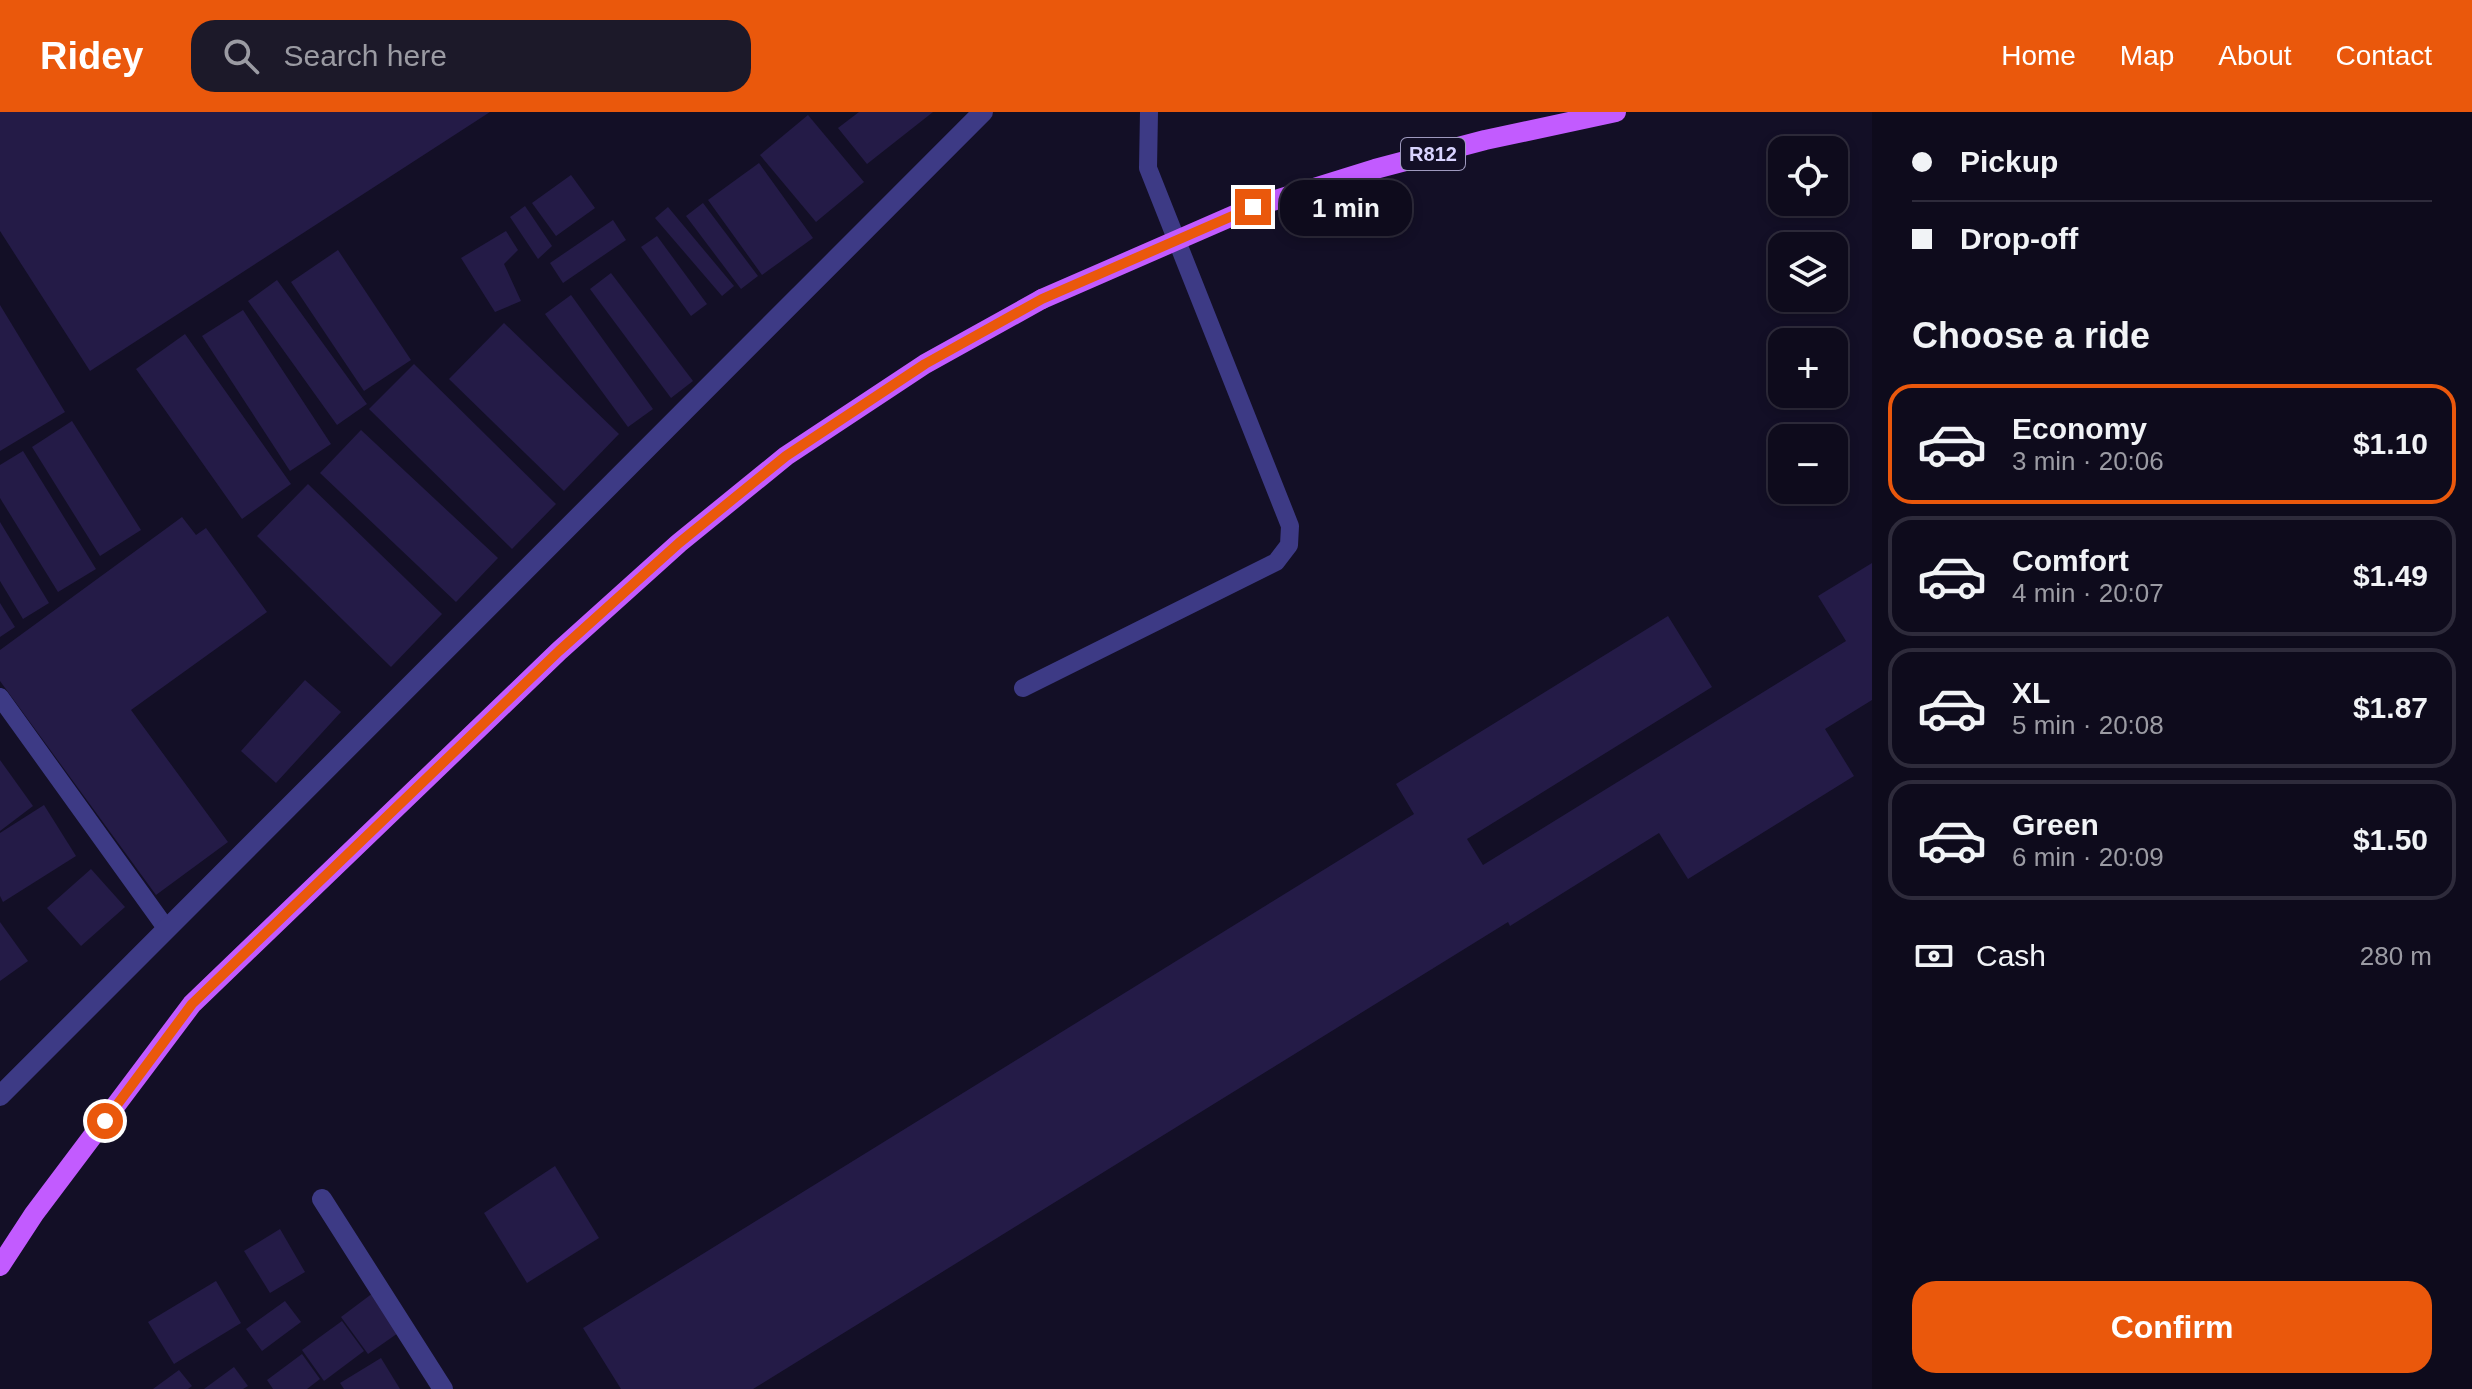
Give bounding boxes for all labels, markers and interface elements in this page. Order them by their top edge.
search box [191,20,751,92]
icon: search [219,34,263,78]
text: Ridey [40,35,143,77]
text: Search here [283,39,447,72]
text: Home [2001,40,2076,71]
text: Map [2120,40,2174,71]
text: About [2218,40,2292,71]
text: Contact [2336,40,2432,71]
map controls [1768,136,1848,504]
button: locate [1768,136,1848,216]
road number: R812 [1401,138,1465,170]
text: Pickup [1960,145,2058,178]
callout: 1 min [1281,179,1413,235]
route end [1235,189,1271,225]
text: 1 min [1312,193,1380,223]
text: Drop-off [1960,222,2078,255]
button: layers [1768,232,1848,312]
text: Choose a ride [1912,315,2150,356]
button: + [1768,328,1848,408]
icon: car [1916,408,1988,480]
text: Economy [2012,412,2147,445]
button: − [1768,424,1848,504]
text: $1.10 [2353,427,2428,460]
text: 3 min · 20:06 [2012,446,2164,476]
icon: car [1916,540,1988,612]
text: Comfort [2012,544,2129,577]
text: $1.49 [2353,559,2428,592]
text: 4 min · 20:07 [2012,578,2164,608]
icon: car [1916,672,1988,744]
text: XL [2012,676,2050,709]
text: $1.87 [2353,691,2428,724]
text: 5 min · 20:08 [2012,710,2164,740]
icon: car [1916,804,1988,876]
text: Green [2012,808,2099,841]
text: $1.50 [2353,823,2428,856]
text: 6 min · 20:09 [2012,842,2164,872]
icon: cash [1912,934,1956,978]
text: Cash [1976,939,2046,972]
text: 280 m [2360,941,2432,971]
route start [87,1103,123,1139]
button: Confirm [1912,1281,2432,1373]

